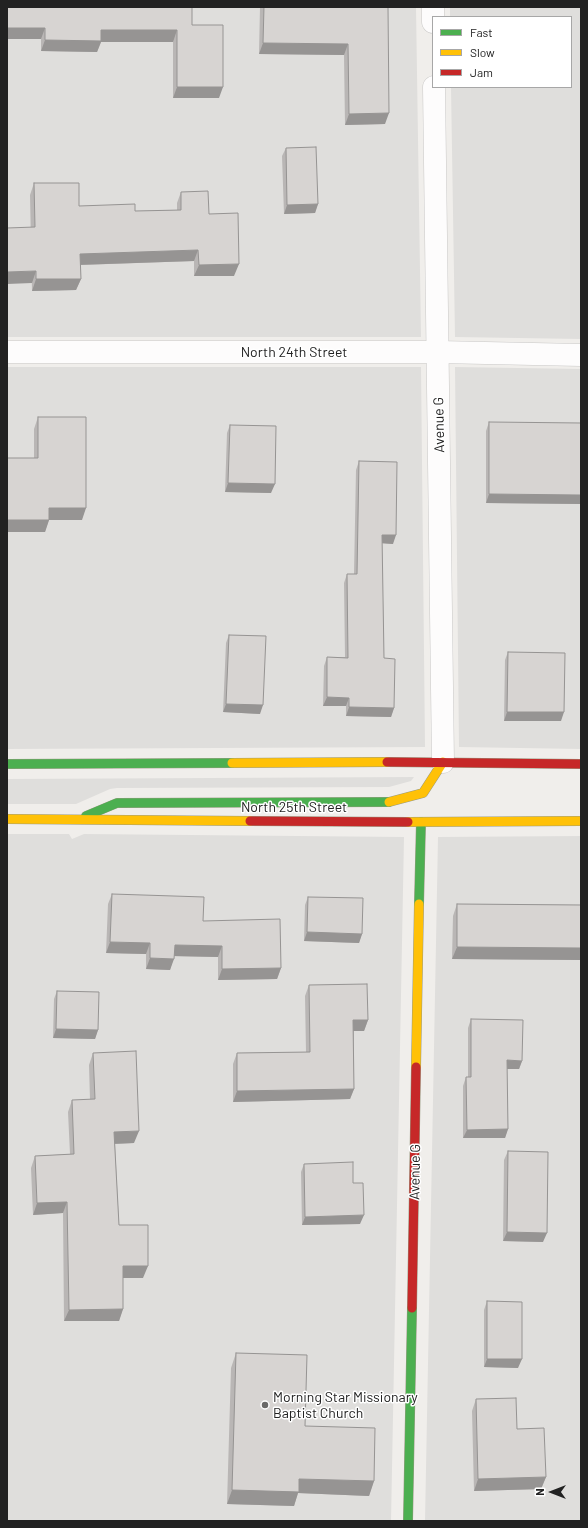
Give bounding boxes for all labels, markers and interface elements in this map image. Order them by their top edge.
legend [432,16,572,88]
text: Fast [470,25,493,39]
text: Slow [470,45,495,59]
text: Jam [470,65,493,79]
street label: North 24th Street [241,344,347,360]
street label: Avenue G [430,397,448,453]
street label: North 25th Street [241,799,347,815]
street label: Avenue G [406,1144,424,1200]
place label: Morning Star Missionary Baptist Church [273,1389,418,1422]
marker: Morning Star Missionary Baptist Church [260,1400,270,1410]
north arrow [532,1472,572,1512]
text: N [533,1488,546,1496]

